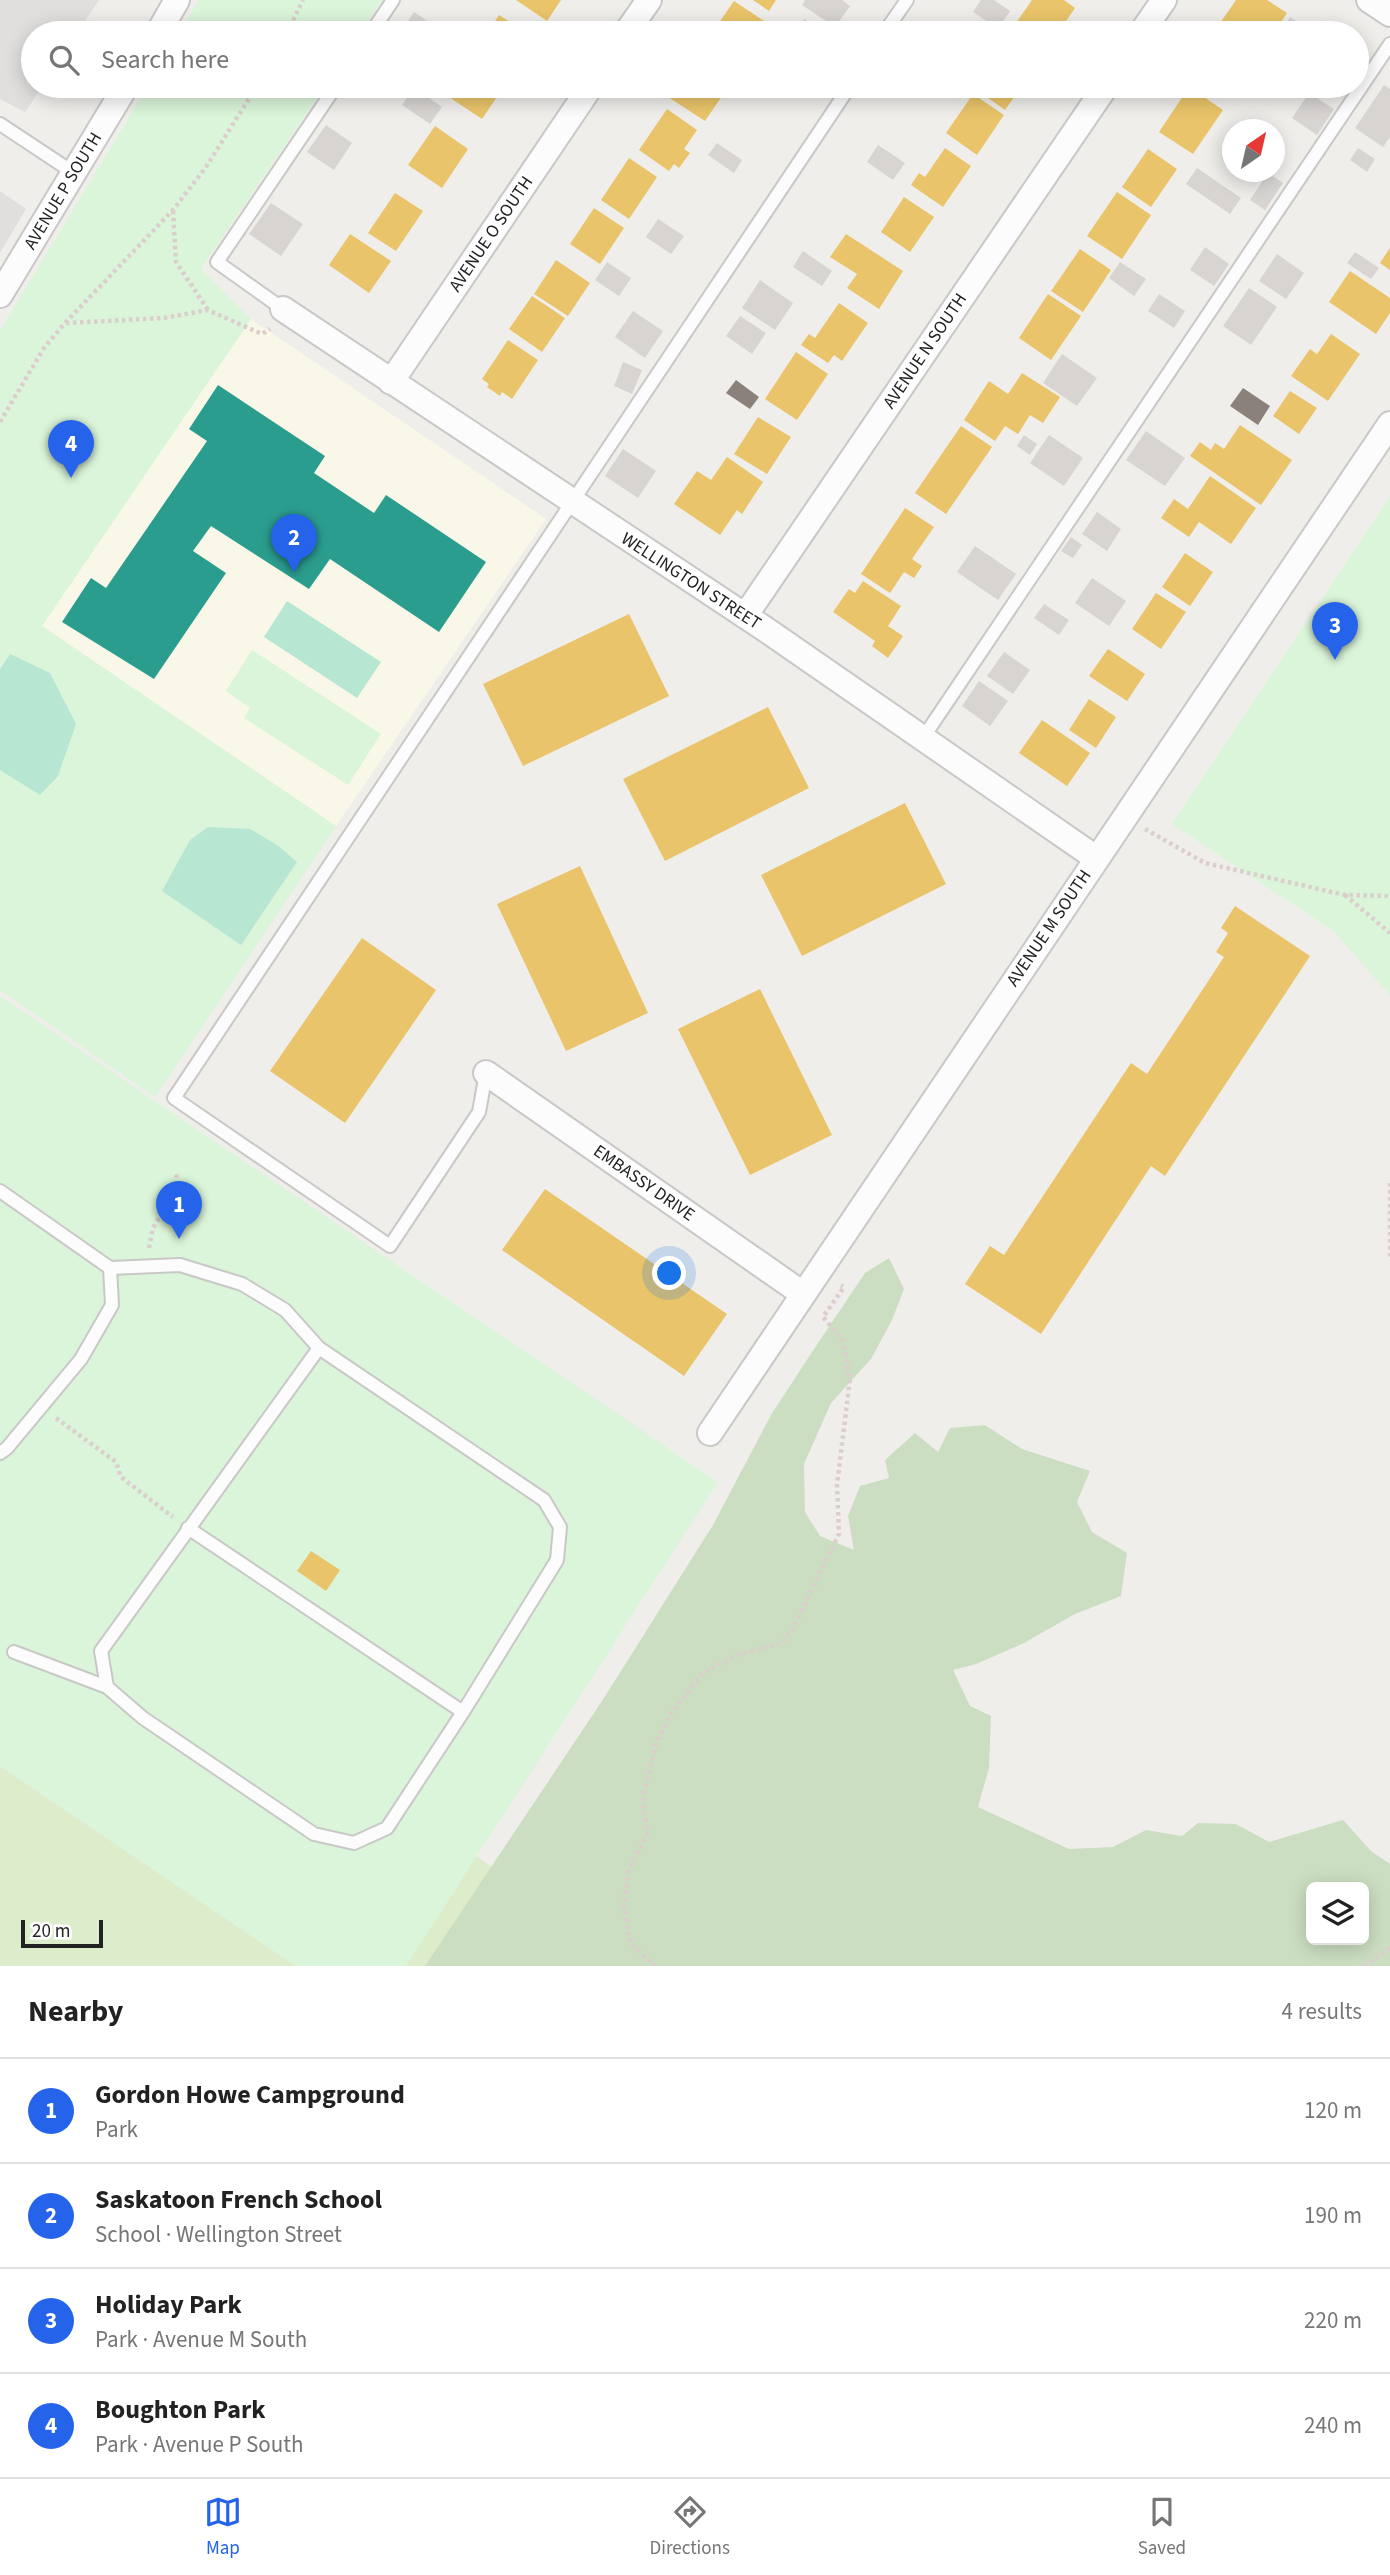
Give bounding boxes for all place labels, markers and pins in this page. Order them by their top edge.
pin: 4 [48,420,94,478]
pin: 2 [271,514,317,572]
pin: 3 [1312,602,1358,660]
pin: 1 [156,1181,202,1239]

